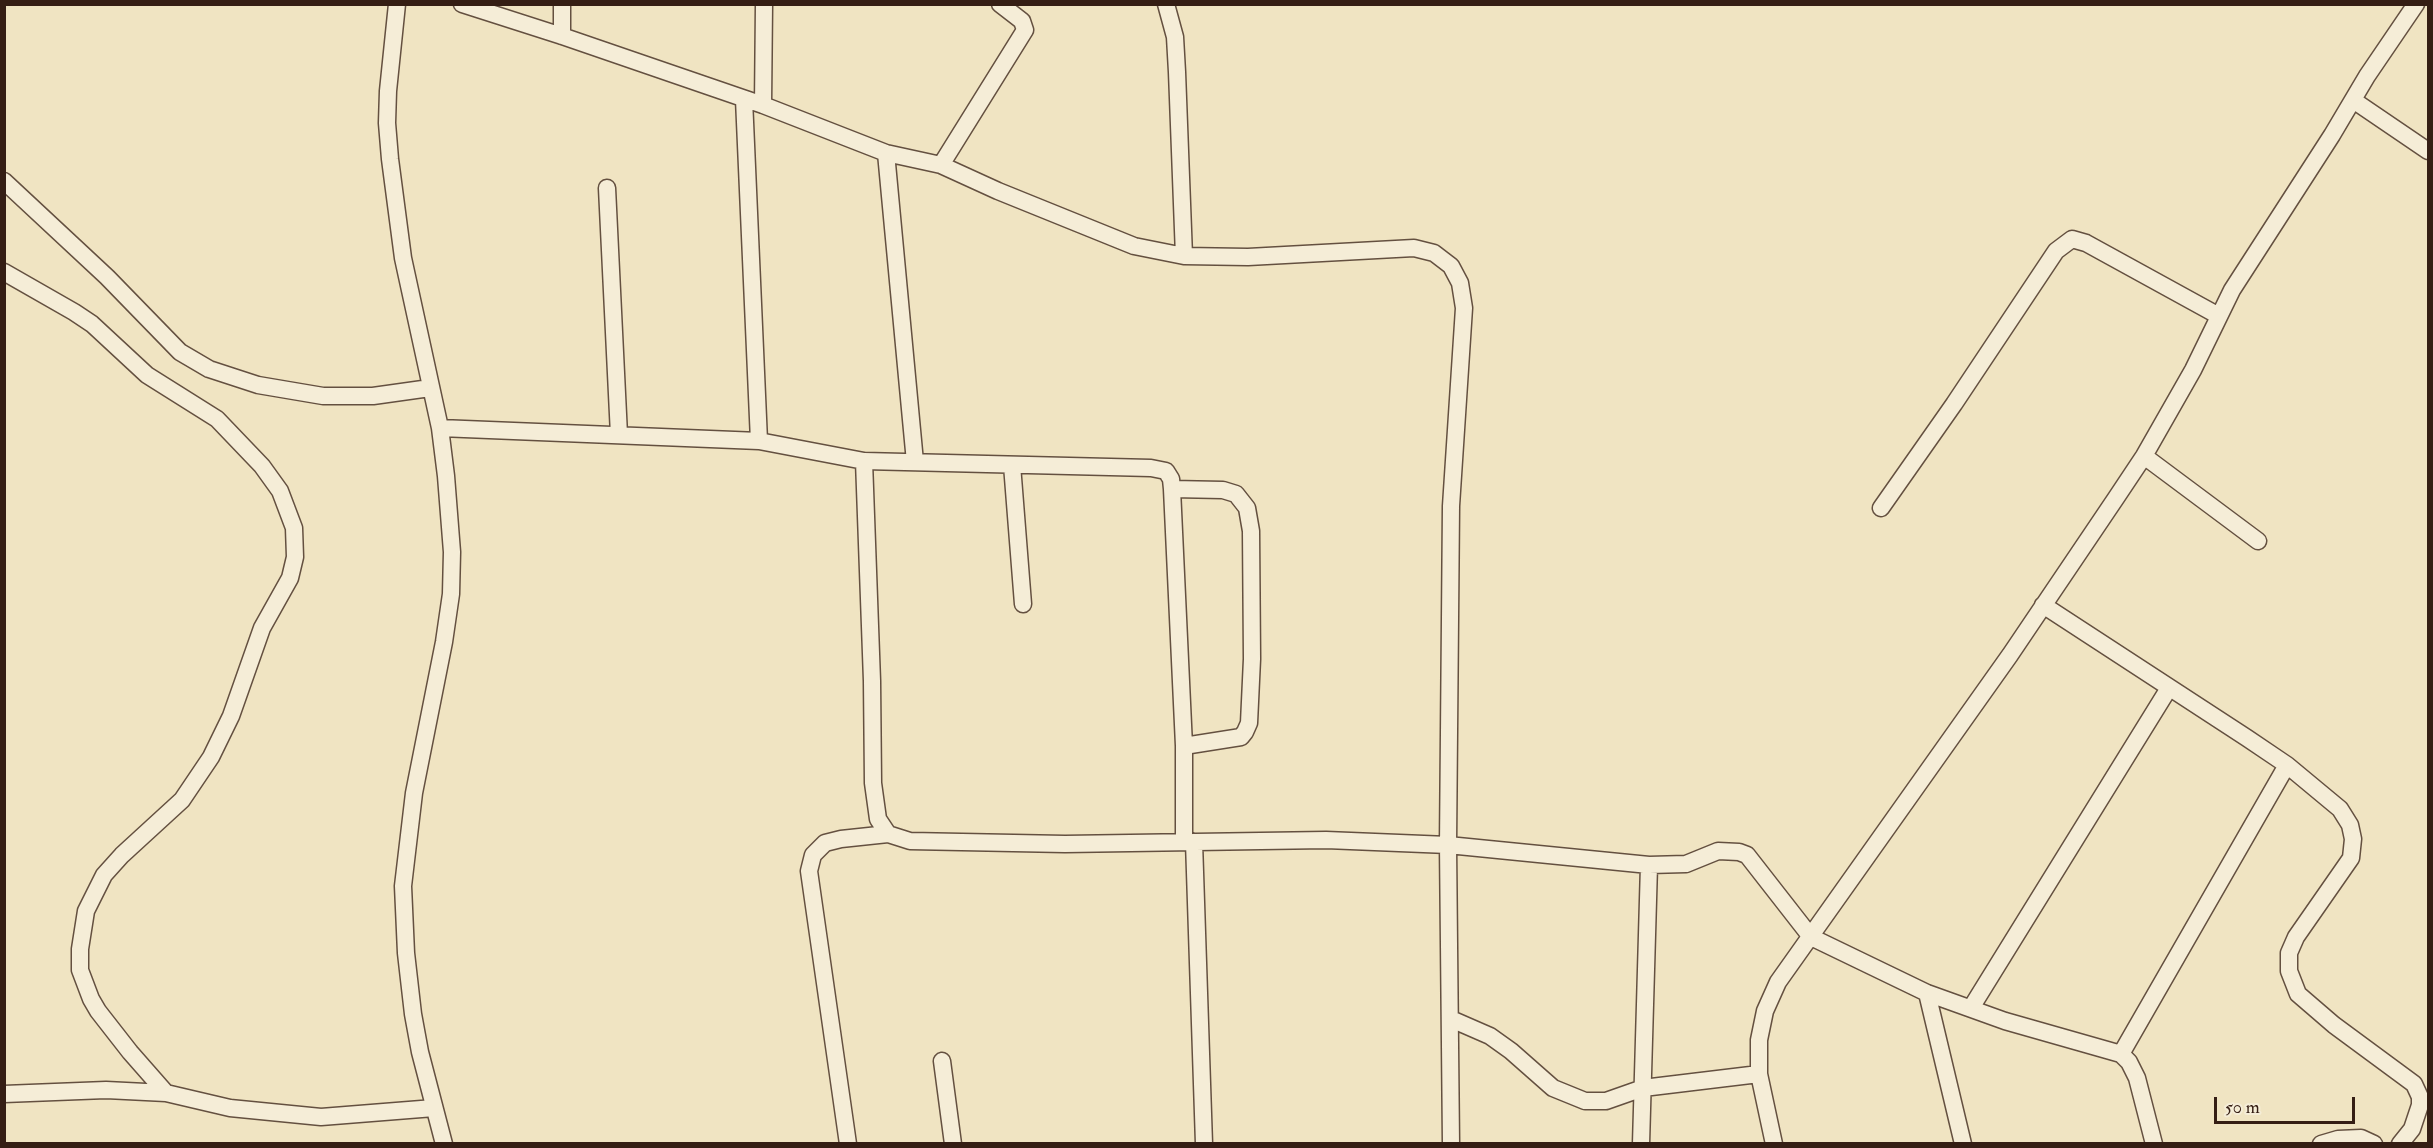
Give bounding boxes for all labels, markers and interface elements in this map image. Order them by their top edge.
scale bar [2217,1085,2358,1123]
text: 50 m [2225,1096,2260,1119]

